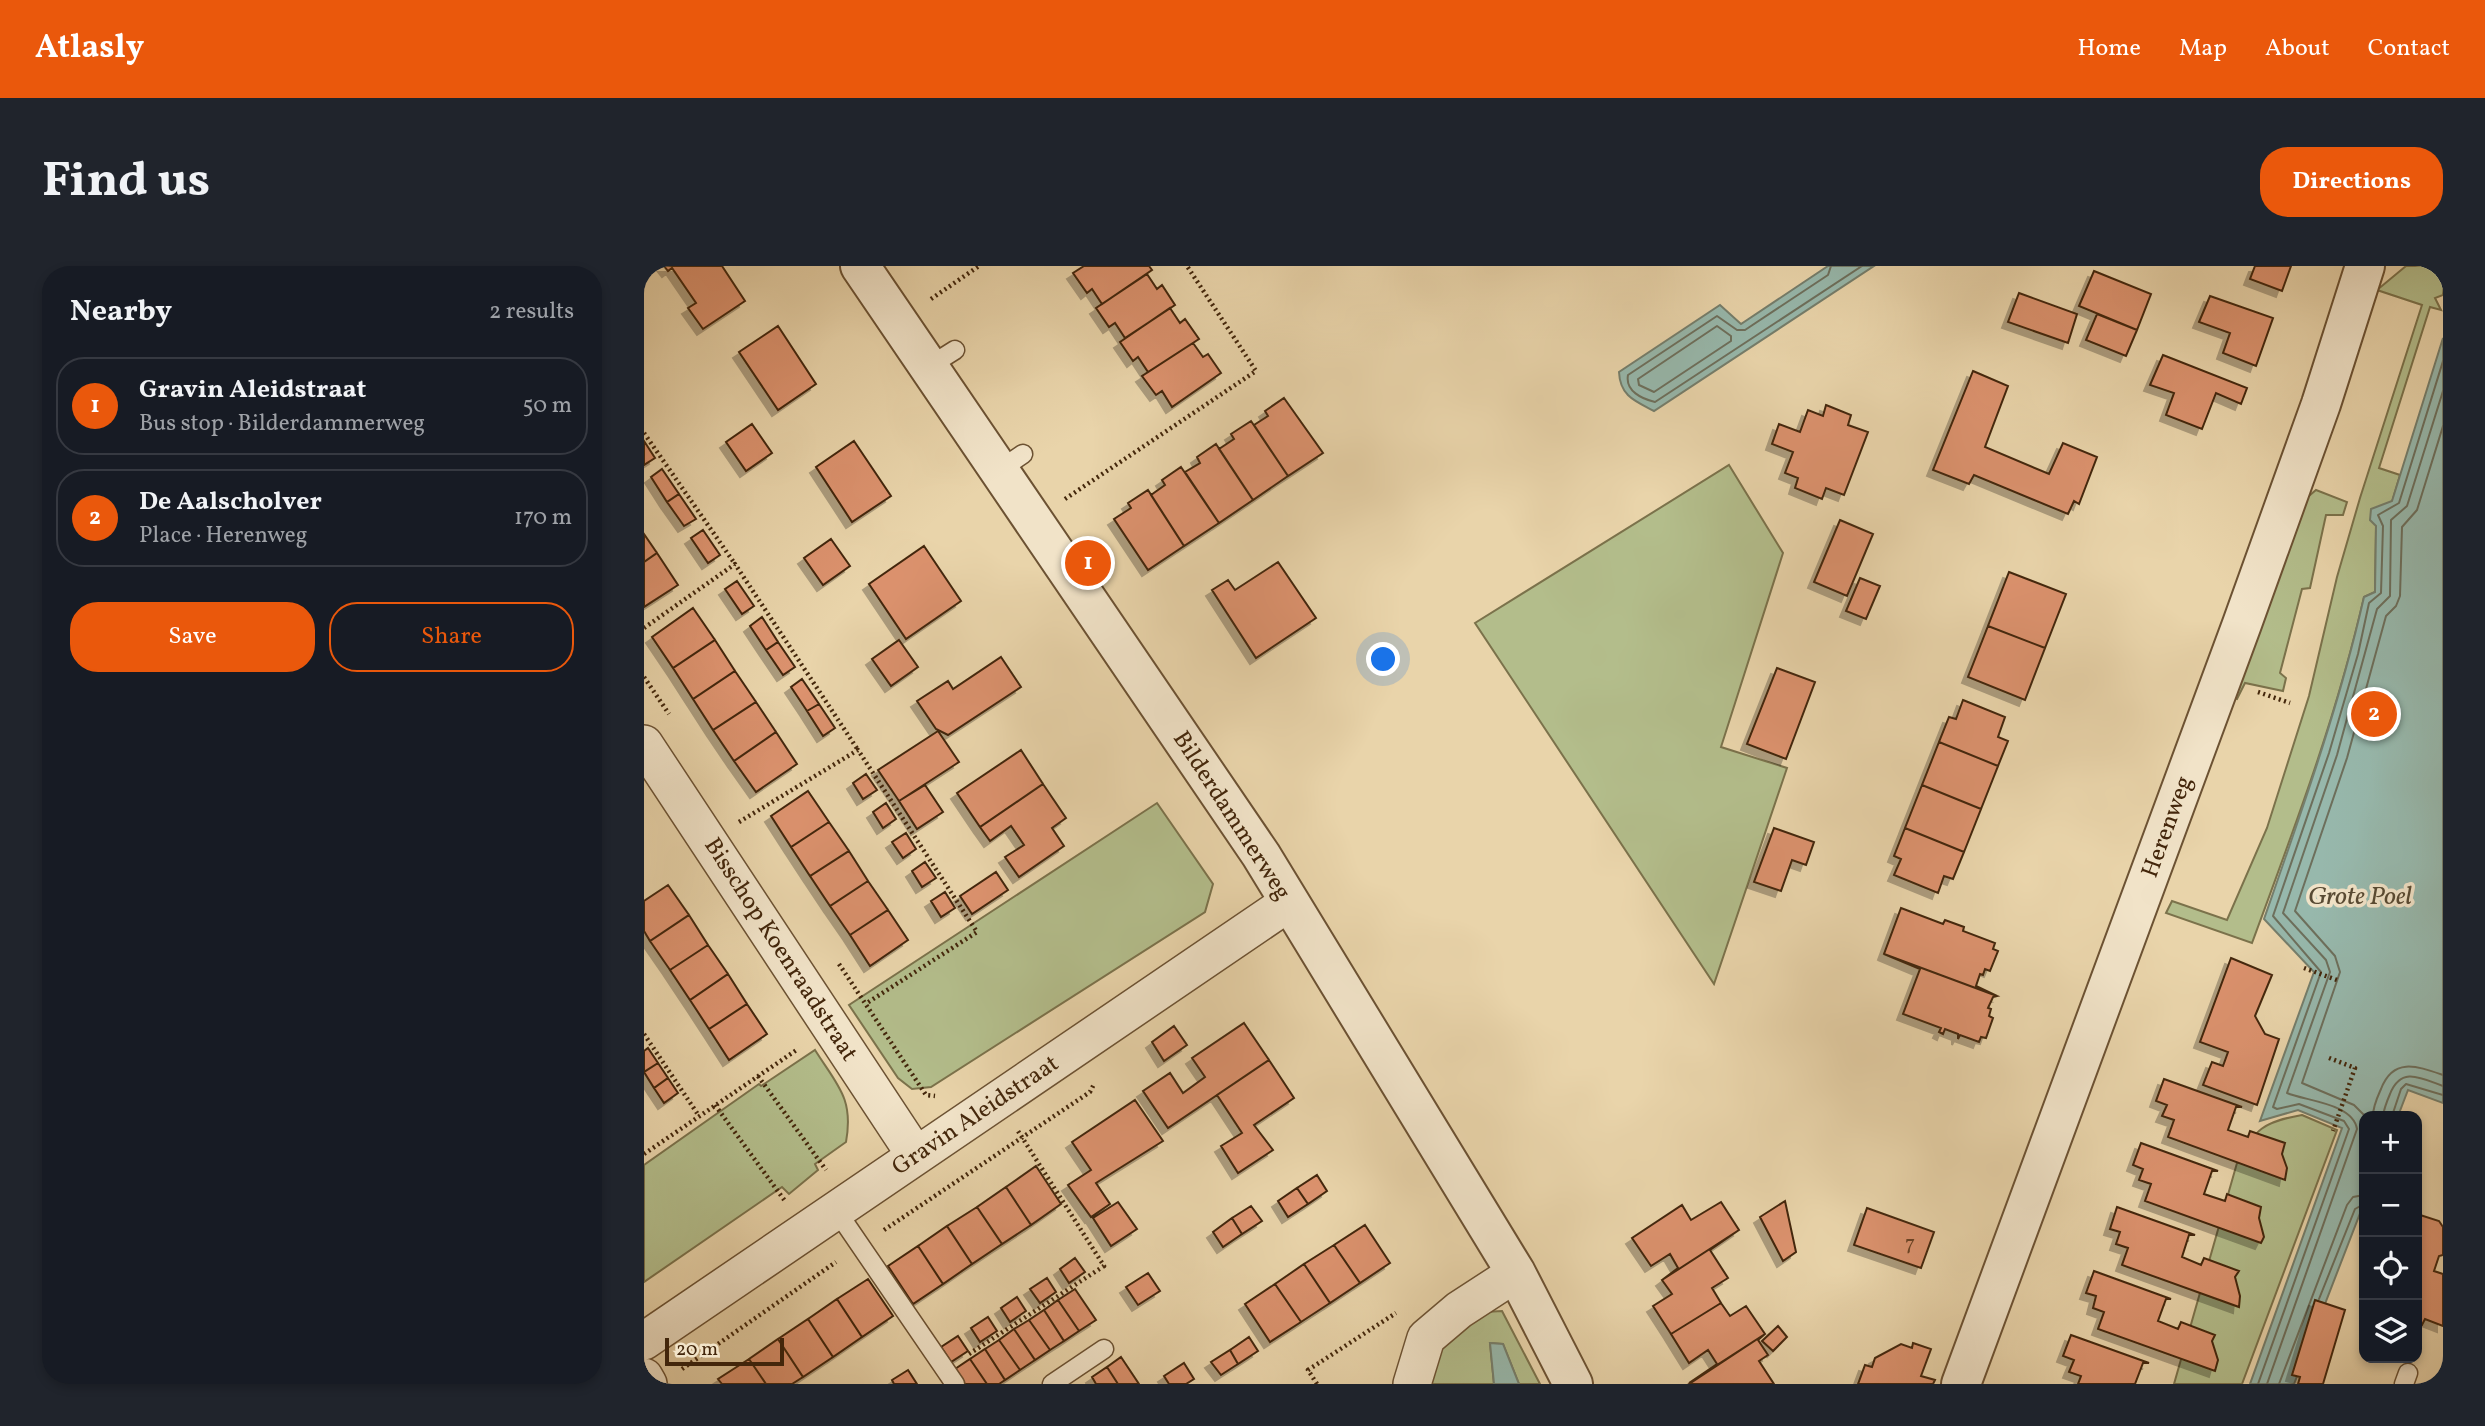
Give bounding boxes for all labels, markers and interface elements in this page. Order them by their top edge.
text: Atlasly [35,26,144,72]
text: Home [2077,32,2141,66]
text: Map [2179,32,2227,66]
text: About [2265,32,2330,66]
text: Contact [2368,32,2450,66]
button: Directions [2260,147,2443,217]
text: Find us [42,148,210,217]
text: Nearby [70,291,172,333]
text: 2 results [489,296,574,328]
text: Gravin Aleidstraat [139,372,366,408]
text: 1 [90,390,100,422]
text: 50 m [523,390,572,422]
text: Bus stop · Bilderdammerweg [139,408,425,440]
text: De Aalscholver [139,484,322,520]
text: 2 [89,502,101,534]
text: 170 m [514,502,572,534]
text: Place · Herenweg [139,520,307,552]
pin: 1 [1065,537,1111,589]
button: Save [70,602,315,672]
button: Share [329,602,574,672]
your location [1366,642,1400,676]
pin: 2 [2351,688,2397,740]
street label: Bilderdammerweg [1163,725,1299,907]
street label: Herenweg [2134,771,2202,883]
street label: Bisschop Koenraadstraat [695,832,865,1068]
water label: Grote Poel [2308,879,2412,915]
street label: Gravin Aleidstraat [886,1047,1066,1185]
map controls [2359,1111,2422,1363]
button: + [2359,1111,2422,1174]
button: − [2359,1174,2422,1237]
house number: 7 [1905,1230,1915,1259]
button: locate [2359,1237,2422,1300]
button: layers [2359,1300,2422,1363]
scale bar [665,1335,784,1367]
text: 20 m [676,1337,718,1363]

